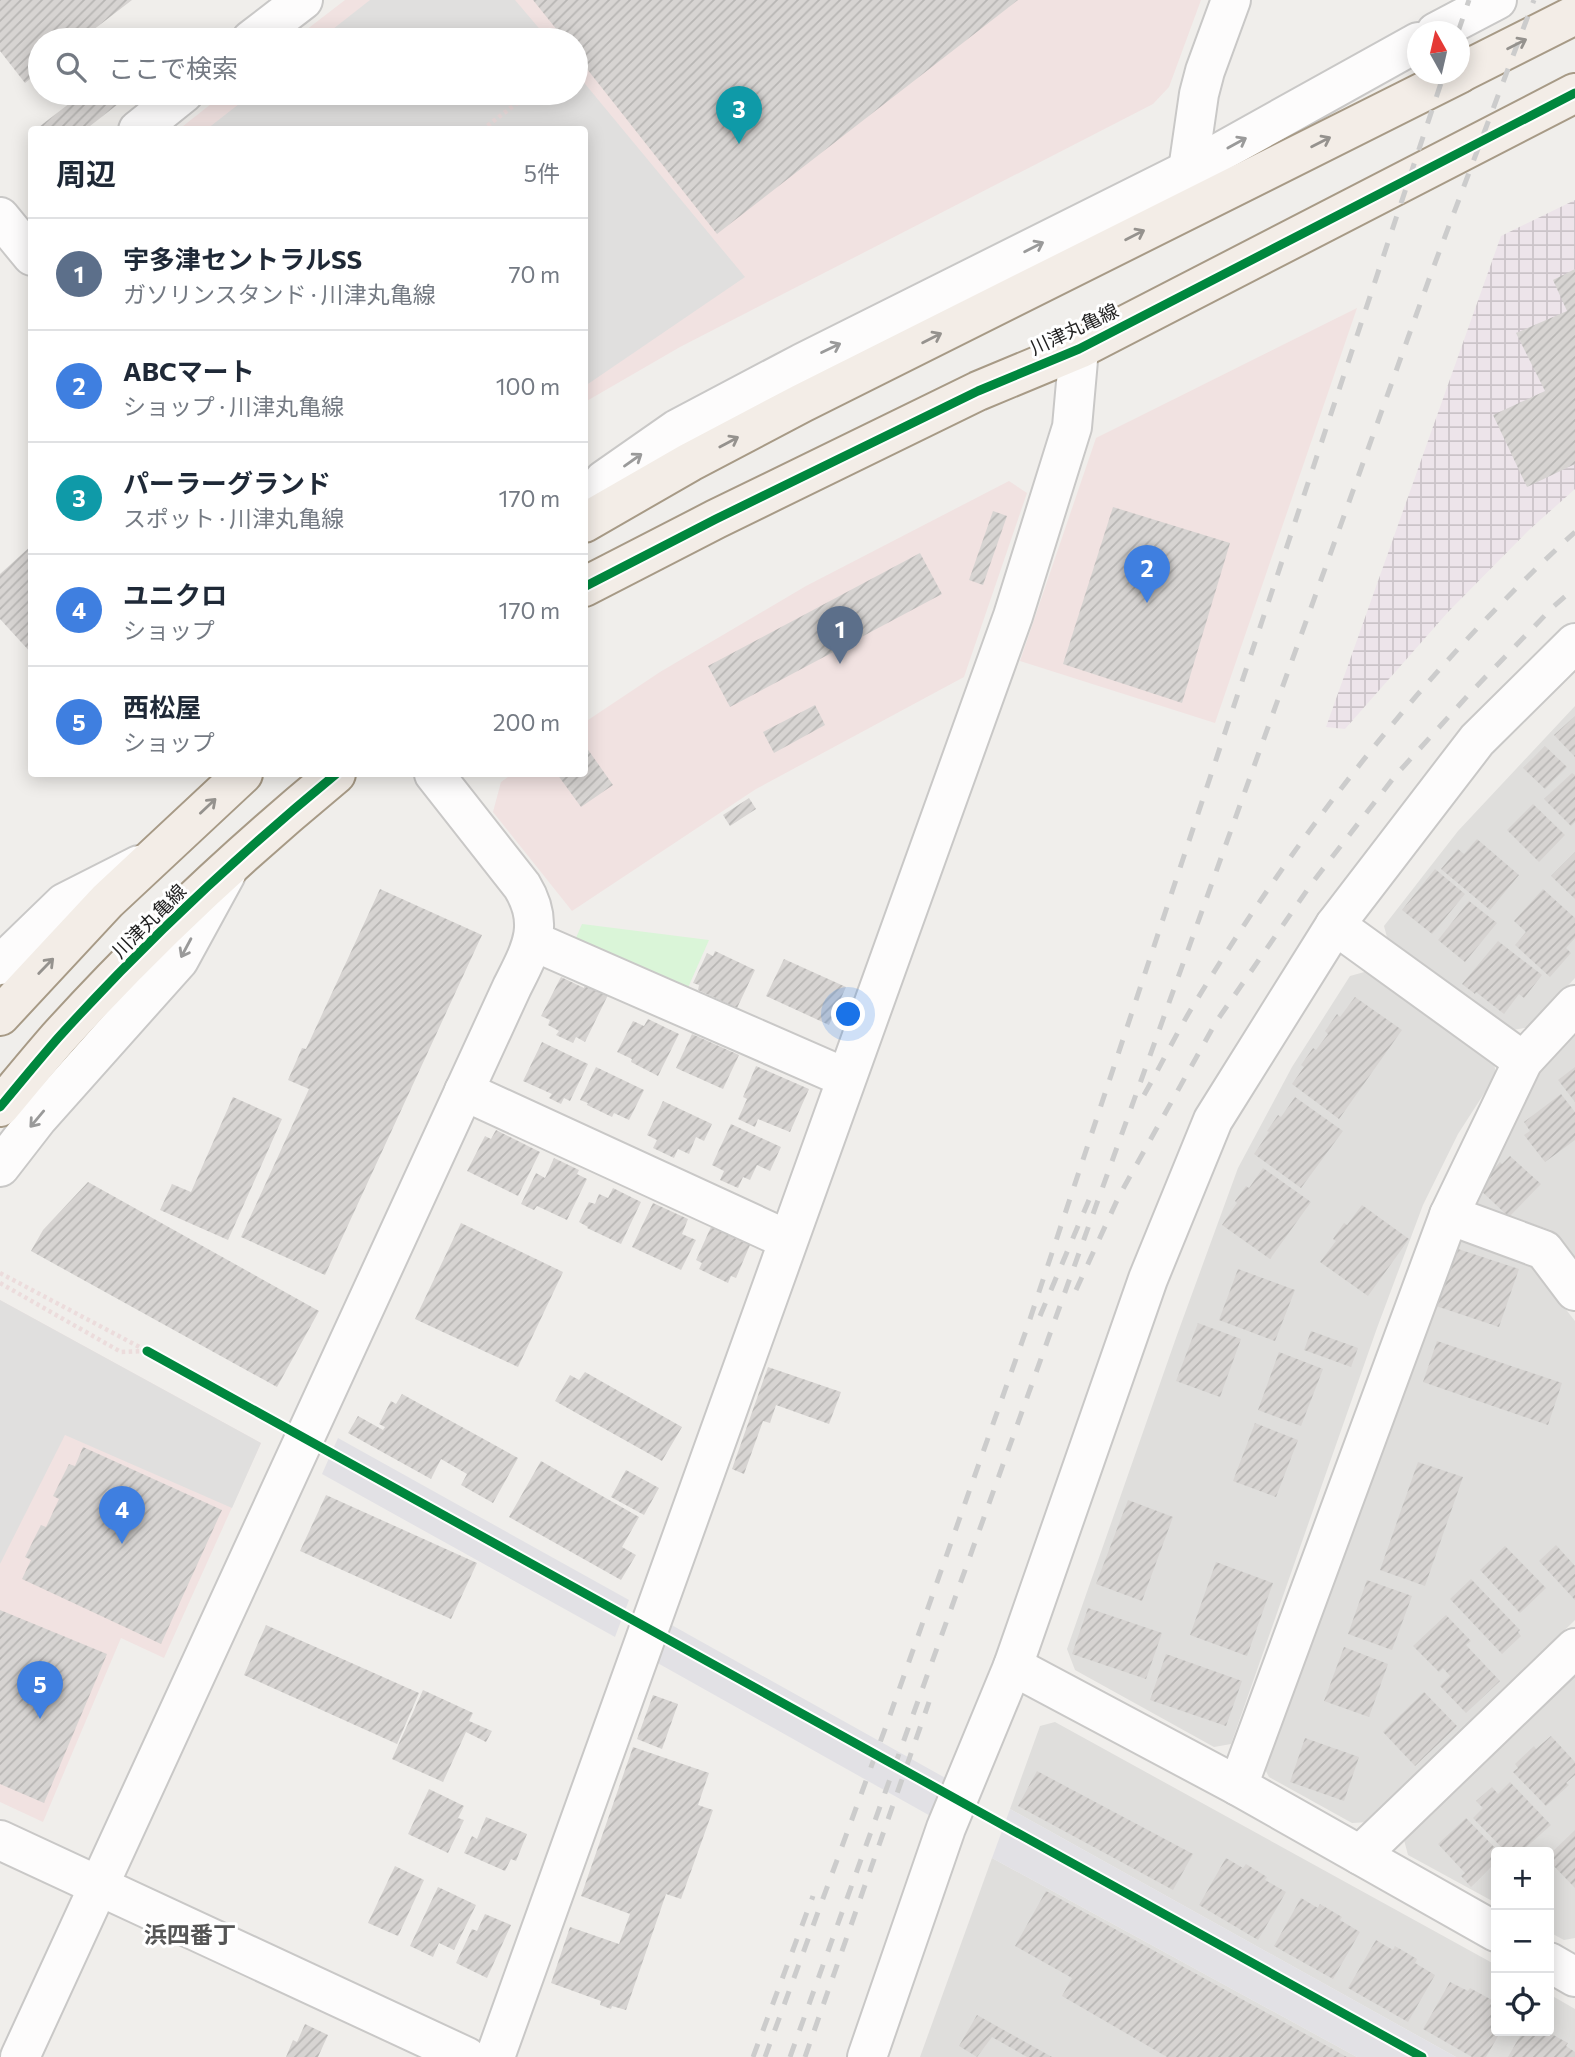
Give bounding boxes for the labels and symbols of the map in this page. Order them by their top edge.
north arrow [1407,21,1470,84]
one-way arrow [1506,37,1527,51]
pin: 3 [716,86,762,144]
one-way arrow [1310,135,1331,149]
one-way arrow [1226,136,1246,150]
one-way arrow [1124,228,1145,242]
one-way arrow [1023,239,1044,253]
street label: 川津丸亀線 [1026,298,1122,359]
one-way arrow [921,330,941,344]
one-way arrow [820,341,841,355]
one-way arrow [718,434,739,448]
one-way arrow [623,453,642,467]
pin: 2 [1124,545,1170,603]
pin: 1 [817,606,863,664]
one-way arrow [199,798,217,814]
street label: 川津丸亀線 [107,879,190,962]
one-way arrow [179,937,193,957]
one-way arrow [37,958,54,975]
your location [831,997,865,1031]
one-way arrow [30,1110,45,1128]
pin: 4 [99,1486,145,1544]
pin: 5 [17,1661,63,1719]
district label: 浜四番丁 [144,1920,236,1948]

